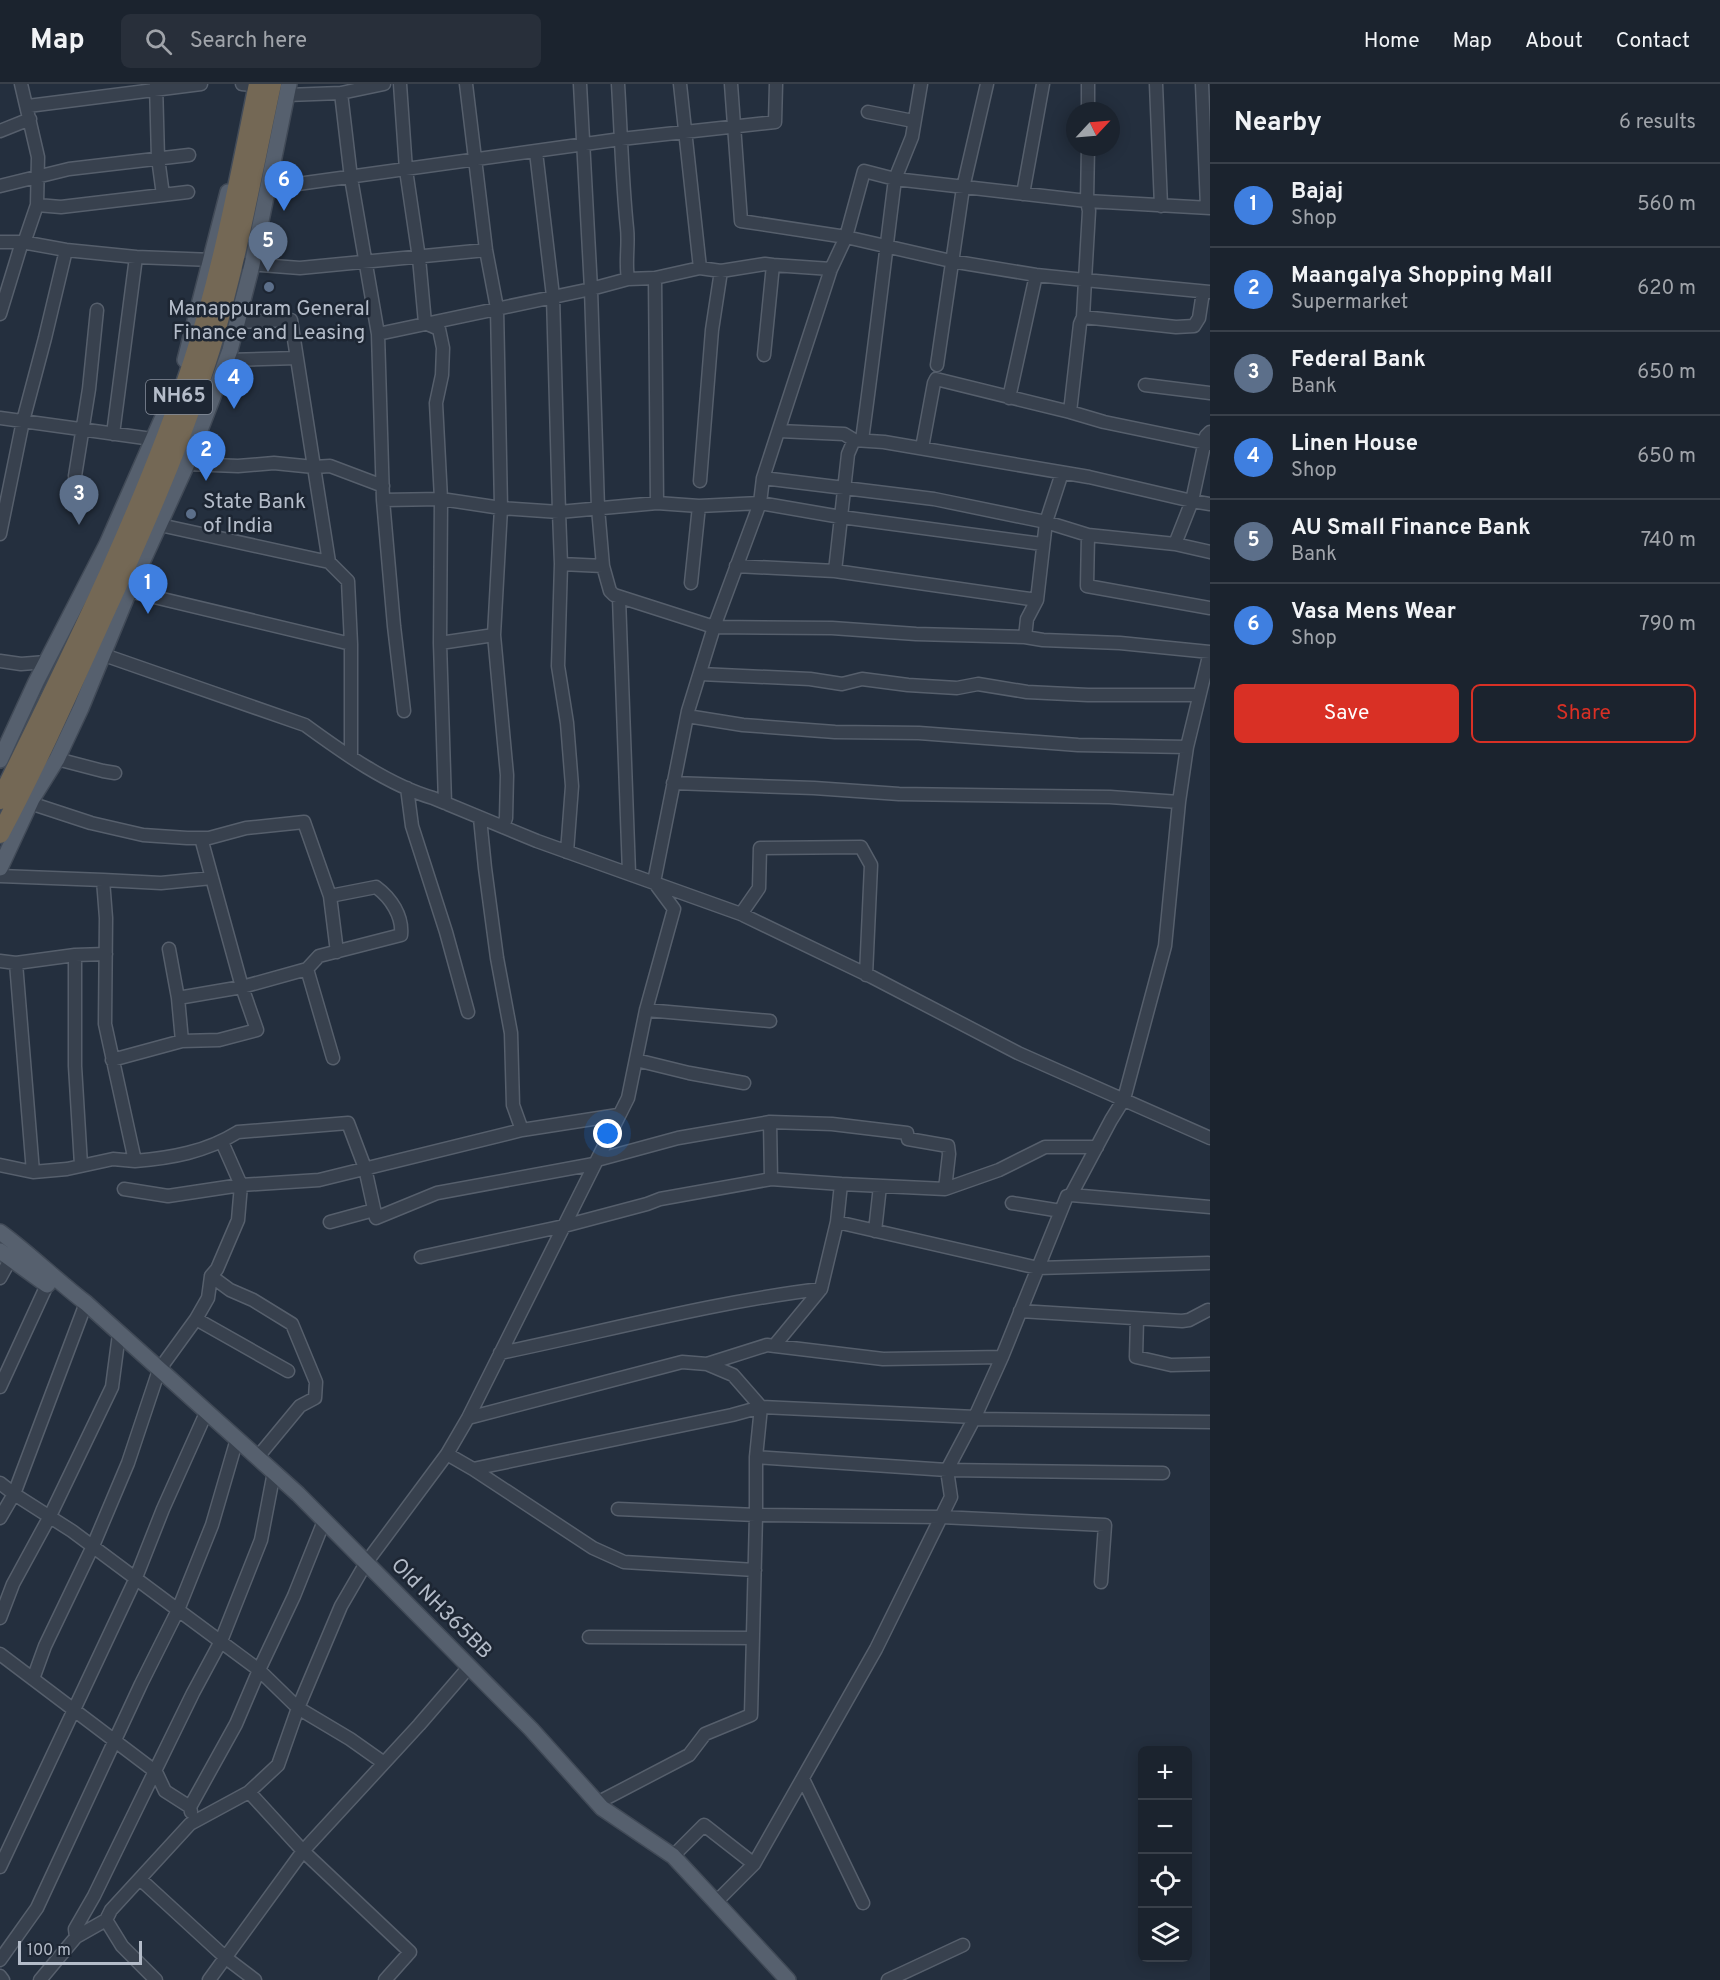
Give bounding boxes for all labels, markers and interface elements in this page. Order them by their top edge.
search box [121,14,541,68]
text: Map [30,23,85,59]
icon: search [142,25,175,58]
text: Search here [190,28,307,55]
text: Home [1364,28,1420,55]
text: Map [1453,28,1492,55]
text: About [1525,28,1583,55]
text: Contact [1616,28,1690,55]
north arrow [1066,102,1120,156]
text: Nearby [1234,107,1322,140]
text: 6 results [1619,110,1696,136]
pin: 6 [264,162,304,211]
text: Bajaj [1291,179,1343,206]
text: 1 [1250,192,1258,218]
text: 560 m [1637,192,1696,218]
text: Shop [1291,206,1337,232]
pin: 5 [248,222,288,272]
text: Maangalya Shopping Mall [1291,263,1552,290]
text: 2 [1247,276,1260,302]
text: 620 m [1637,276,1696,302]
marker: Manappuram General Finance and Leasing [262,280,276,294]
text: Supermarket [1291,290,1408,316]
place label: Manappuram General Finance and Leasing [168,296,370,347]
text: Federal Bank [1291,347,1426,374]
pin: 4 [214,360,254,409]
text: 3 [1248,360,1260,386]
text: 650 m [1637,360,1696,386]
text: Bank [1291,374,1337,400]
road number: NH65 [146,380,212,414]
text: Linen House [1291,431,1418,458]
pin: 2 [186,432,226,481]
text: 4 [1247,444,1260,470]
text: 650 m [1637,444,1696,470]
text: Shop [1291,458,1337,484]
pin: 3 [60,476,98,525]
place label: State Bank of India [203,489,306,540]
marker: State Bank of India [184,507,198,521]
text: AU Small Finance Bank [1291,515,1531,542]
text: 5 [1247,528,1260,554]
text: 740 m [1641,528,1696,554]
text: Bank [1291,542,1337,568]
pin: 1 [128,564,168,614]
text: Vasa Mens Wear [1291,599,1456,626]
text: 6 [1247,612,1260,638]
text: 790 m [1639,612,1696,638]
text: Shop [1291,626,1337,652]
button: Save [1234,684,1459,743]
button: Share [1471,684,1696,743]
your location [593,1119,622,1148]
street label: Old NH365BB [385,1553,497,1665]
map controls [1138,1746,1192,1962]
button: + [1138,1746,1192,1800]
button: − [1138,1800,1192,1854]
button: locate [1138,1854,1192,1908]
button: layers [1138,1908,1192,1962]
scale bar [18,1938,142,1966]
text: 100 m [27,1941,71,1961]

